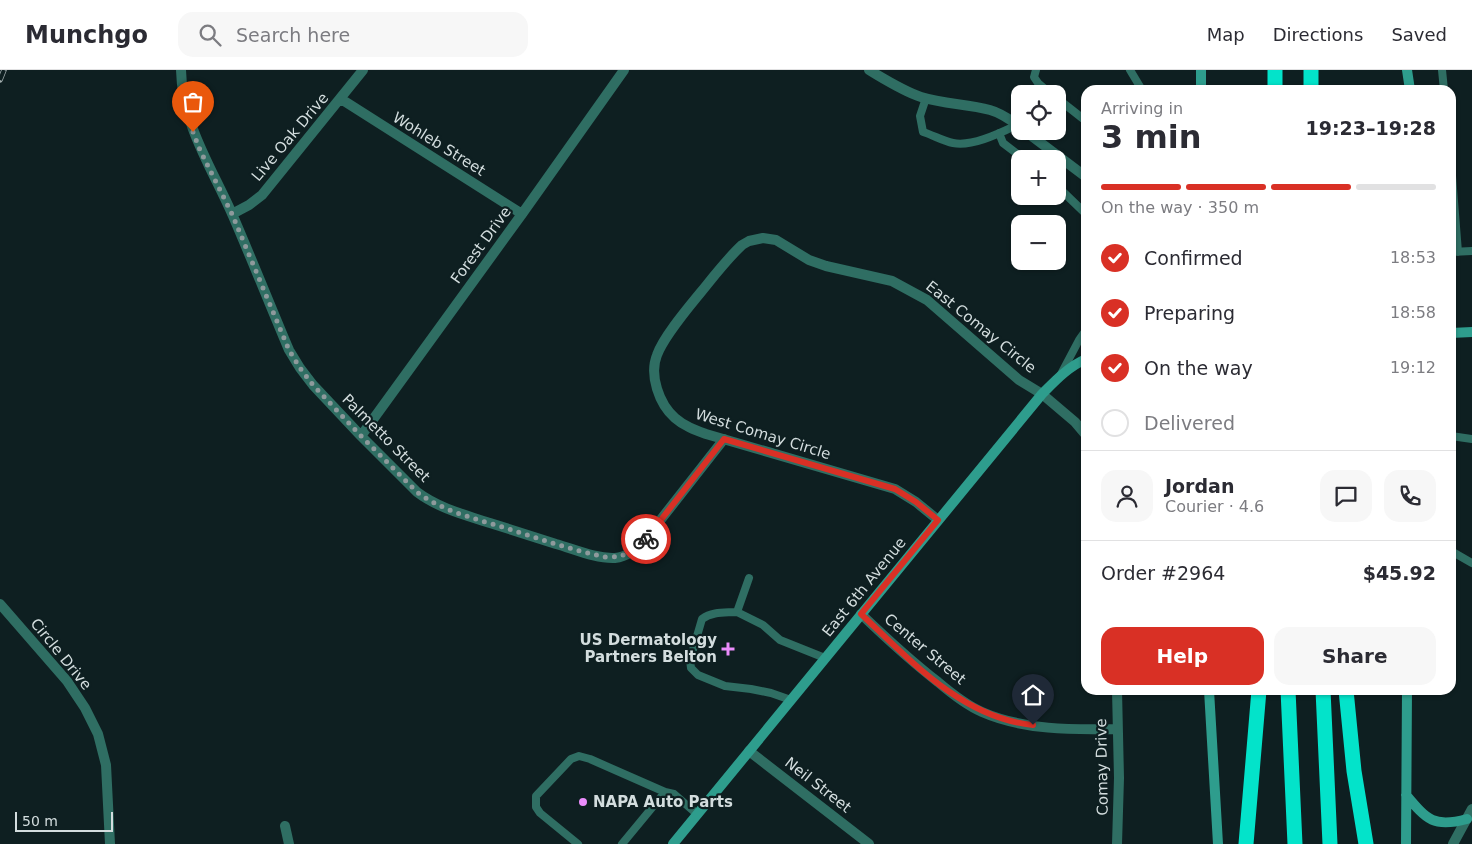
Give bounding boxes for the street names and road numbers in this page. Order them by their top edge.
street label: Live Oak Drive [248,89,332,185]
street label: Wohleb Street [389,108,489,180]
street label: Forest Drive [447,203,515,287]
street label: East Comay Circle [922,277,1040,377]
street label: Palmetto Street [338,390,434,486]
street label: West Comay Circle [693,405,833,463]
street label: East 6th Avenue [818,534,910,640]
street label: Center Street [881,610,969,688]
street label: Circle Drive [27,615,95,693]
street label: Comay Drive [1092,718,1112,816]
street label: Neil Street [781,754,855,817]

